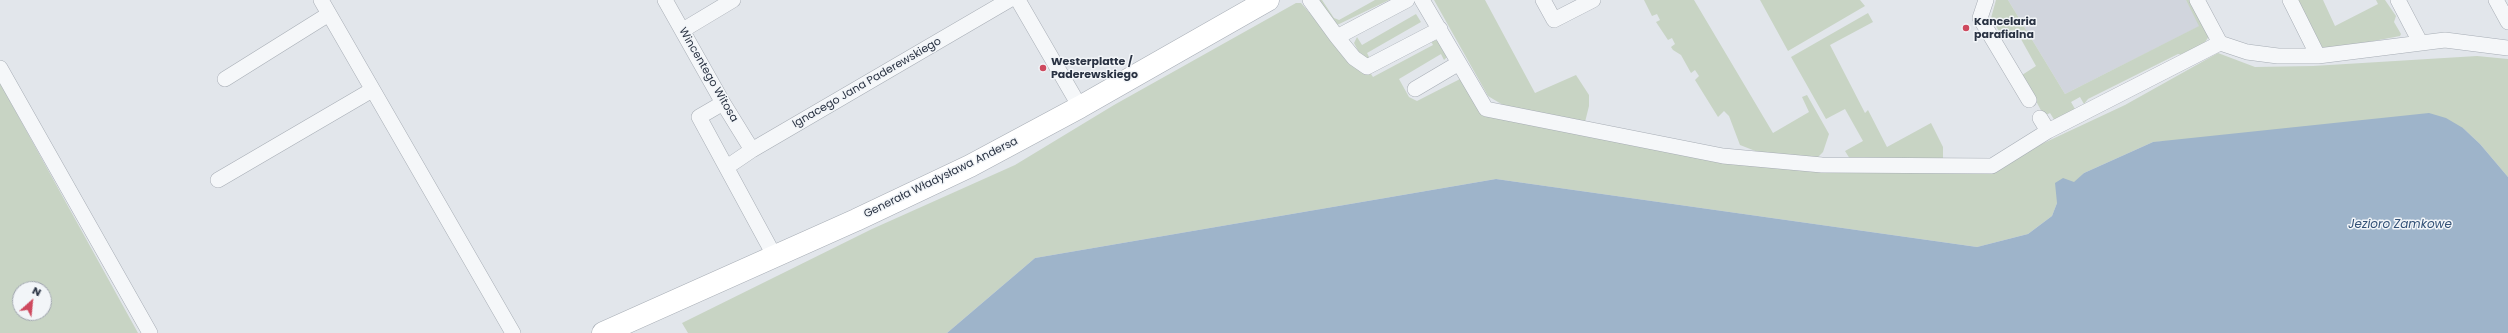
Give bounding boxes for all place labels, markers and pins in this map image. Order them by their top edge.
place label: Kancelaria parafialna [1974,15,2036,41]
marker: Kancelaria parafialna [1961,23,1971,33]
place label: Westerplatte / Paderewskiego [1051,55,1138,81]
marker: Westerplatte / Paderewskiego [1038,63,1048,73]

